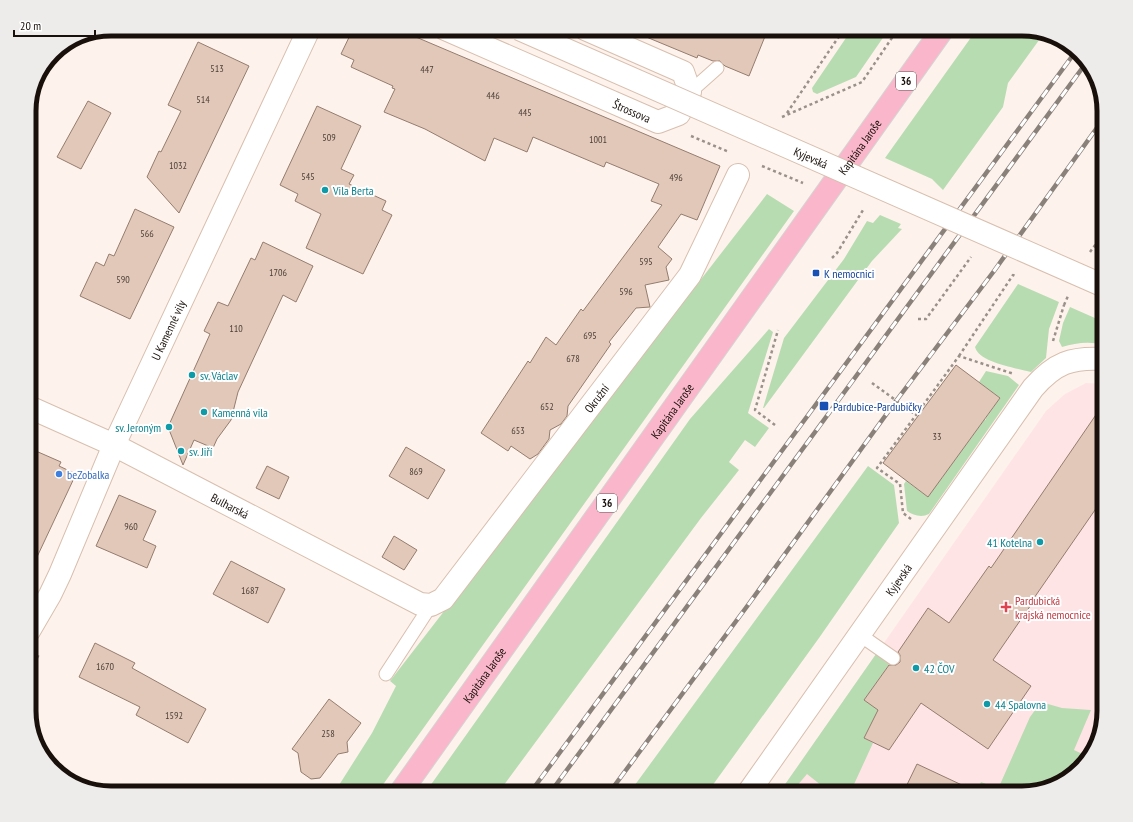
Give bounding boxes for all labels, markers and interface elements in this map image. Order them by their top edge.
scale bar [14,12,95,38]
text: 20 m [20,18,41,33]
house number: 513 [210,62,224,75]
house number: 447 [420,63,434,76]
road number: 36 [896,72,916,90]
house number: 446 [486,89,500,102]
house number: 514 [196,93,210,106]
street label: Štrossova [611,96,653,126]
house number: 445 [518,106,532,119]
street label: Kapitána Jaroše [835,116,884,177]
house number: 509 [322,131,336,144]
house number: 1001 [589,133,607,146]
street label: Kyjevská [792,143,830,171]
house number: 1032 [169,159,187,172]
house number: 545 [301,170,315,183]
house number: 496 [669,171,683,184]
place label: Vila Berta [332,183,374,198]
marker: Vila Berta [320,185,330,195]
house number: 566 [140,227,154,240]
house number: 595 [639,255,653,268]
house number: 1706 [269,266,288,279]
place label: K nemocnici [824,266,874,281]
marker: K nemocnici [811,268,821,278]
house number: 590 [116,273,130,286]
house number: 596 [619,285,633,298]
street label: U Kamenné vily [147,297,189,362]
house number: 110 [229,322,243,335]
house number: 695 [583,329,597,342]
house number: 678 [566,352,580,365]
place label: sv. Václav [200,368,238,383]
marker: sv. Václav [187,370,197,380]
street label: Kapitána Jaroše [647,380,696,441]
street label: Okružní [580,381,612,415]
place label: Pardubice-Pardubičky [833,399,922,414]
house number: 652 [540,400,554,413]
marker: Pardubice-Pardubičky [818,400,830,412]
place label: Kamenná vila [212,405,268,420]
marker: Kamenná vila [199,407,209,417]
place label: sv. Jeroným [115,420,161,435]
marker: sv. Jeroným [164,422,174,432]
house number: 653 [511,424,525,437]
house number: 33 [933,430,942,443]
place label: sv. Jiří [189,444,213,459]
marker: sv. Jiří [176,446,186,456]
house number: 869 [409,465,423,478]
place label: beZobalka [67,467,110,482]
marker: beZobalka [54,469,64,479]
street label: Bulharská [209,489,252,521]
road number: 36 [597,494,617,512]
house number: 960 [124,520,138,533]
place label: 41 Kotelna [987,535,1032,550]
marker: 41 Kotelna [1035,537,1045,547]
street label: Kyjevská [882,561,915,598]
house number: 1687 [241,584,259,597]
place label: Pardubická krajská nemocnice [1015,593,1091,622]
marker: Pardubická krajská nemocnice [1000,601,1012,613]
street label: Kapitána Jaroše [459,644,509,705]
house number: 1670 [96,660,115,673]
place label: 42 ČOV [924,661,955,676]
marker: 42 ČOV [911,663,921,673]
place label: 44 Spalovna [995,697,1046,712]
marker: 44 Spalovna [982,699,992,709]
house number: 1592 [165,709,183,722]
house number: 258 [321,727,335,740]

